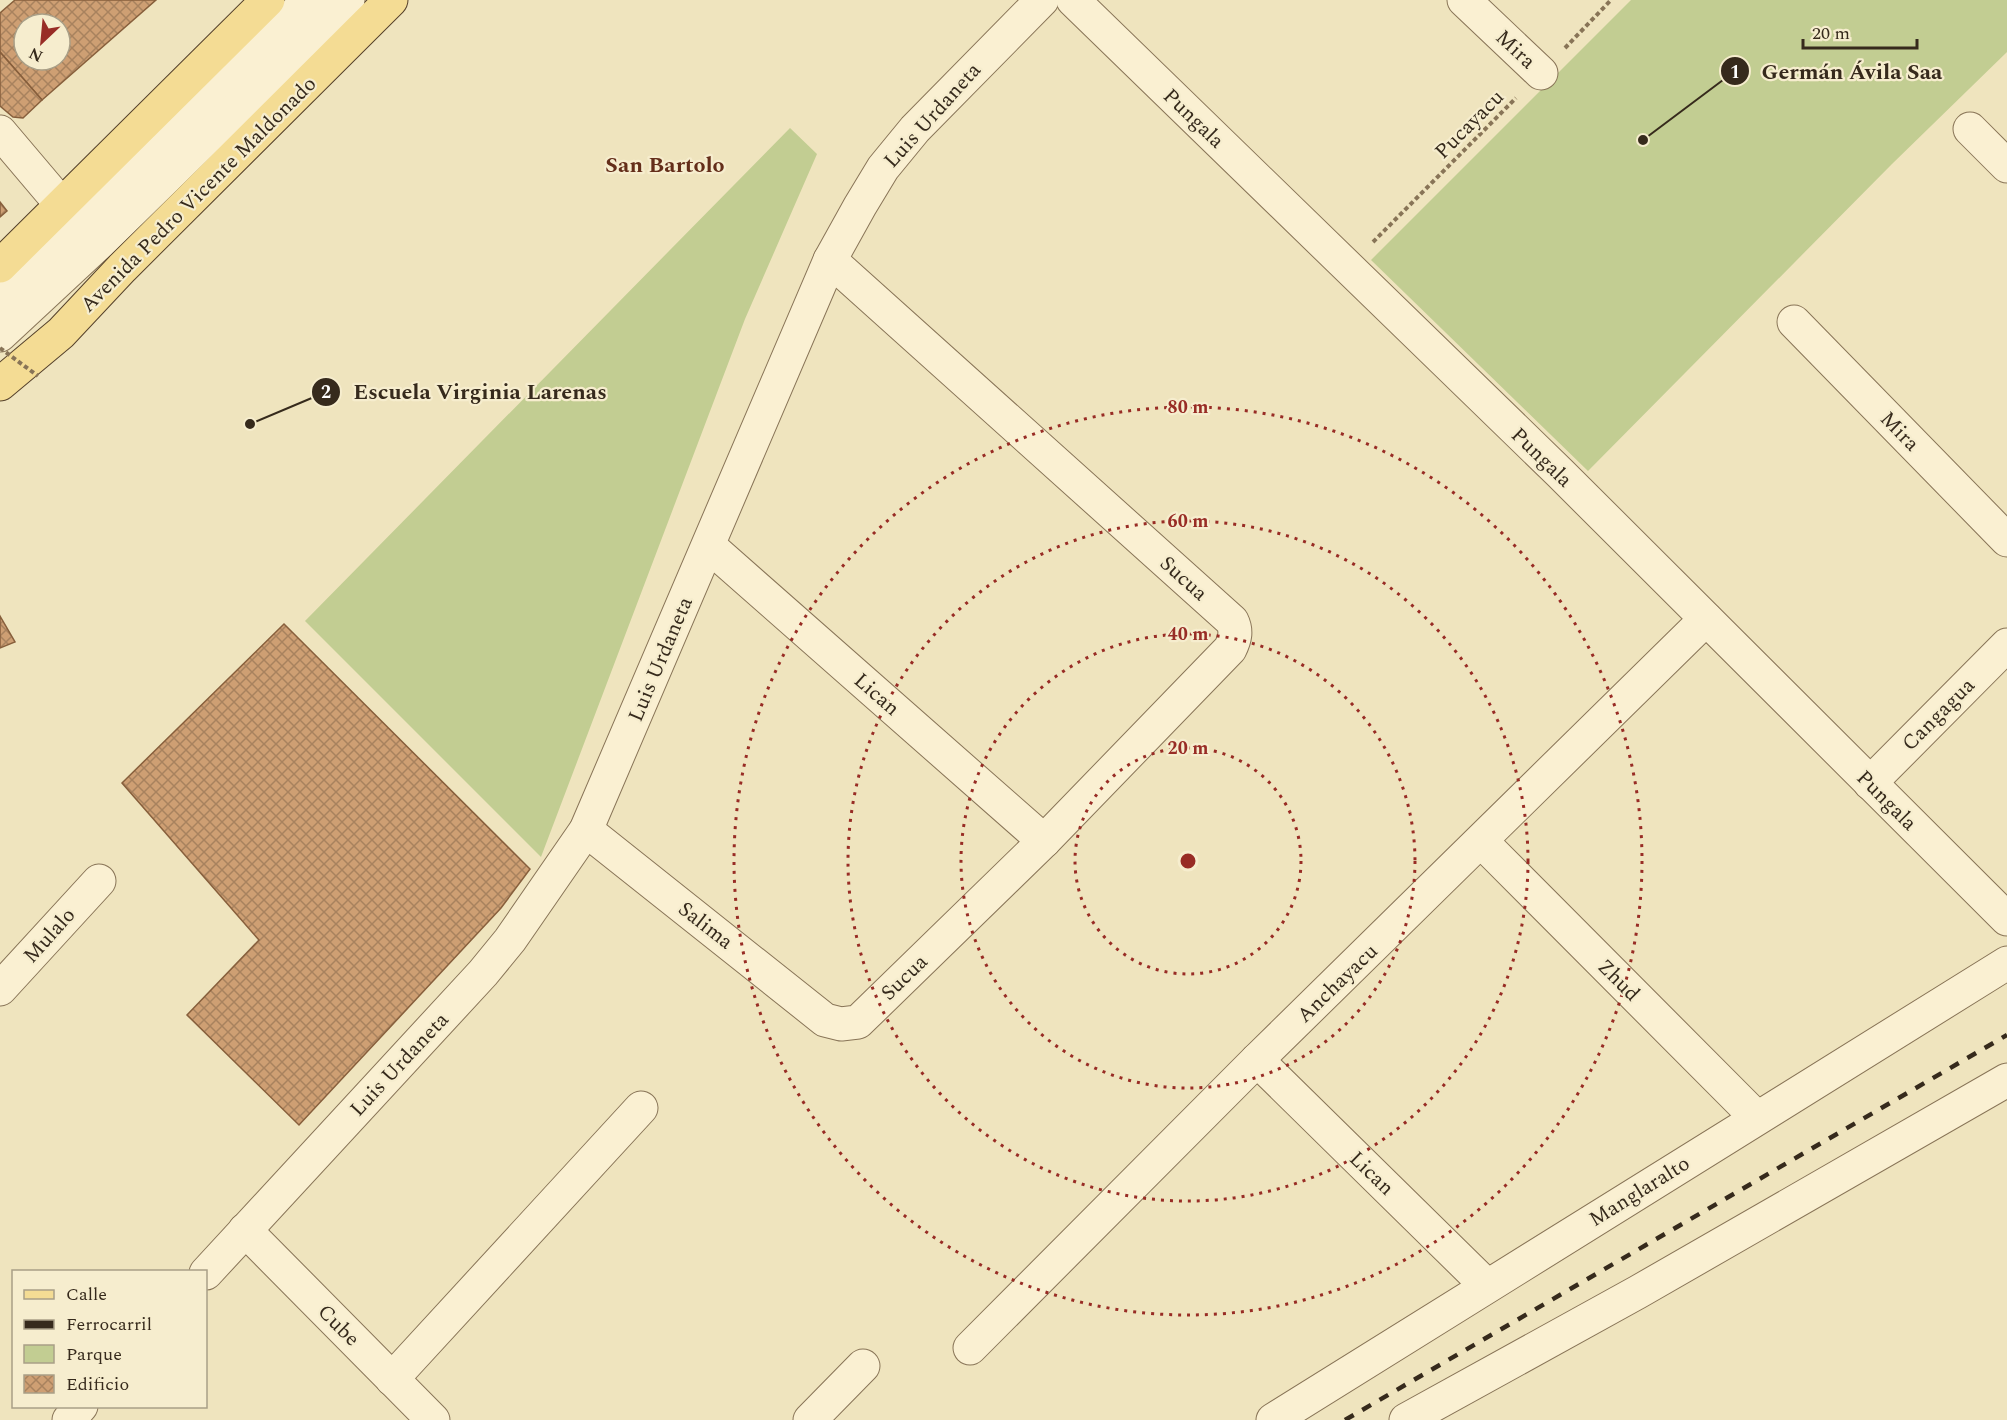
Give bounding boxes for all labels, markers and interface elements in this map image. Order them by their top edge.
north arrow [12,12,72,72]
scale bar [1803,12,1917,50]
text: 20 m [1812,20,1850,47]
street label: Mira [1488,23,1543,77]
text: N [25,41,47,68]
callout: Germán Ávila Saa [1720,51,1955,91]
street label: Luis Urdaneta [876,55,990,176]
text: Germán Ávila Saa [1762,56,1943,89]
text: 1 [1730,59,1740,86]
street label: Avenida Pedro Vicente Maldonado [73,69,324,320]
street label: Pungala [1155,81,1232,157]
street label: Pucayacu [1427,82,1512,167]
district label: San Bartolo [605,149,725,182]
callout: Escuela Virginia Larenas [311,372,618,412]
text: Escuela Virginia Larenas [353,376,607,409]
text: 2 [321,379,331,406]
text: 80 m [1168,394,1208,421]
street label: Mira [1872,404,1927,460]
street label: Pungala [1503,420,1580,496]
text: 60 m [1168,508,1208,535]
street label: Sucua [1152,548,1215,610]
street label: Luis Urdaneta [620,591,702,727]
text: 40 m [1168,621,1208,648]
street label: Lican [846,665,907,724]
street label: Cangagua [1895,670,1983,759]
text: 20 m [1168,735,1208,762]
street label: Pungala [1848,763,1925,839]
centre of rings [1178,851,1198,871]
street label: Salima [671,894,741,958]
street label: Mulalo [16,901,84,971]
street label: Anchayacu [1290,936,1386,1031]
street label: Sucua [874,947,936,1008]
street label: Zhud [1590,952,1647,1009]
street label: Luis Urdaneta [343,1005,457,1124]
street label: Lican [1341,1144,1401,1203]
street label: Manglaralto [1583,1148,1696,1236]
legend [12,1270,207,1408]
text: Calle [66,1281,107,1308]
street label: Cube [310,1297,367,1354]
text: Ferrocarril [66,1311,152,1338]
text: Parque [66,1341,122,1368]
text: Edificio [66,1371,129,1398]

